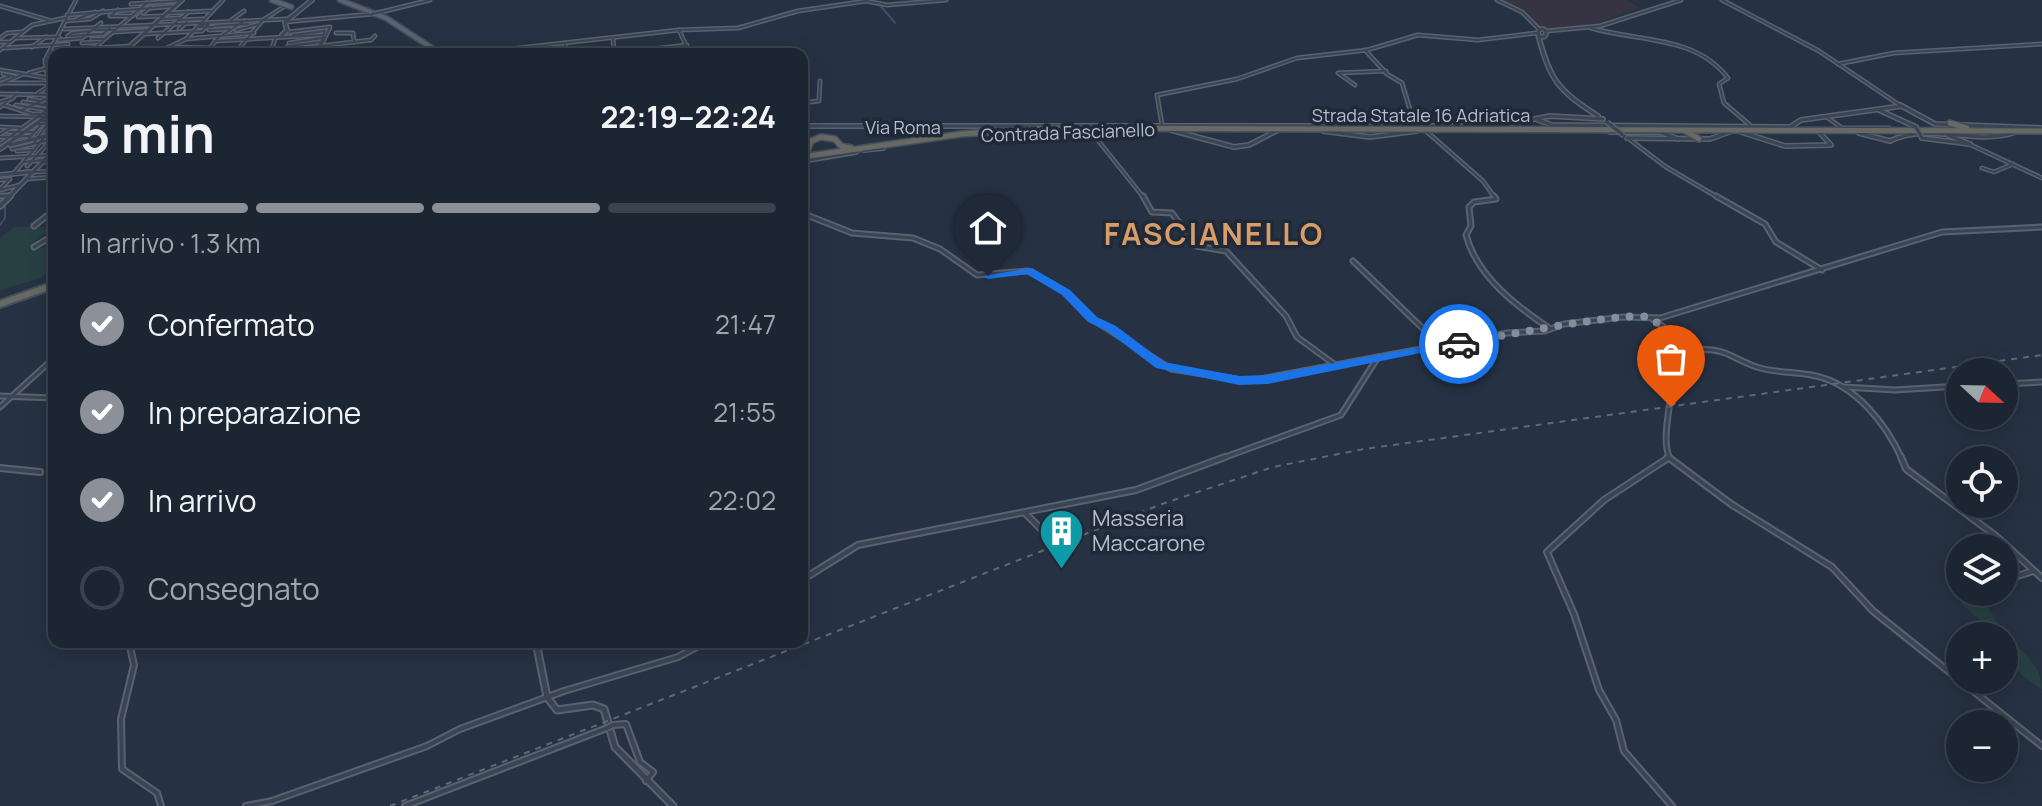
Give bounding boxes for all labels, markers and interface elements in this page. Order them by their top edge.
text: Arriva tra [80,68,187,104]
text: 22:19–22:24 [600,96,776,137]
text: 5 min [80,98,215,169]
street label: Strada Statale 16 Adriatica [1312,103,1530,127]
street label: Via Roma [865,115,941,139]
street label: Contrada Fascianello [981,117,1155,147]
pin [954,194,1022,276]
icon: home [966,206,1010,250]
district label: FASCIANELLO [1104,213,1324,254]
text: In arrivo · 1.3 km [80,225,261,261]
icon: check [80,302,124,346]
text: Confermato [148,304,315,345]
courier [1419,304,1499,384]
text: 21:47 [715,306,776,342]
icon: car [1437,322,1481,366]
pin [1637,325,1705,407]
icon: bag [1649,337,1693,381]
north arrow [1946,358,2018,430]
map controls [1946,358,2018,782]
icon: check [80,390,124,434]
text: In preparazione [148,392,361,433]
text: 21:55 [713,394,776,430]
button: locate [1946,446,2018,518]
icon: check [80,478,124,522]
text: In arrivo [148,480,257,521]
text: 22:02 [708,482,776,518]
place label: Masseria Maccarone [1092,503,1206,558]
building icon: Masseria Maccarone [1037,507,1085,570]
button: layers [1946,534,2018,606]
text: Consegnato [148,568,320,609]
button: + [1946,622,2018,694]
button: − [1946,710,2018,782]

